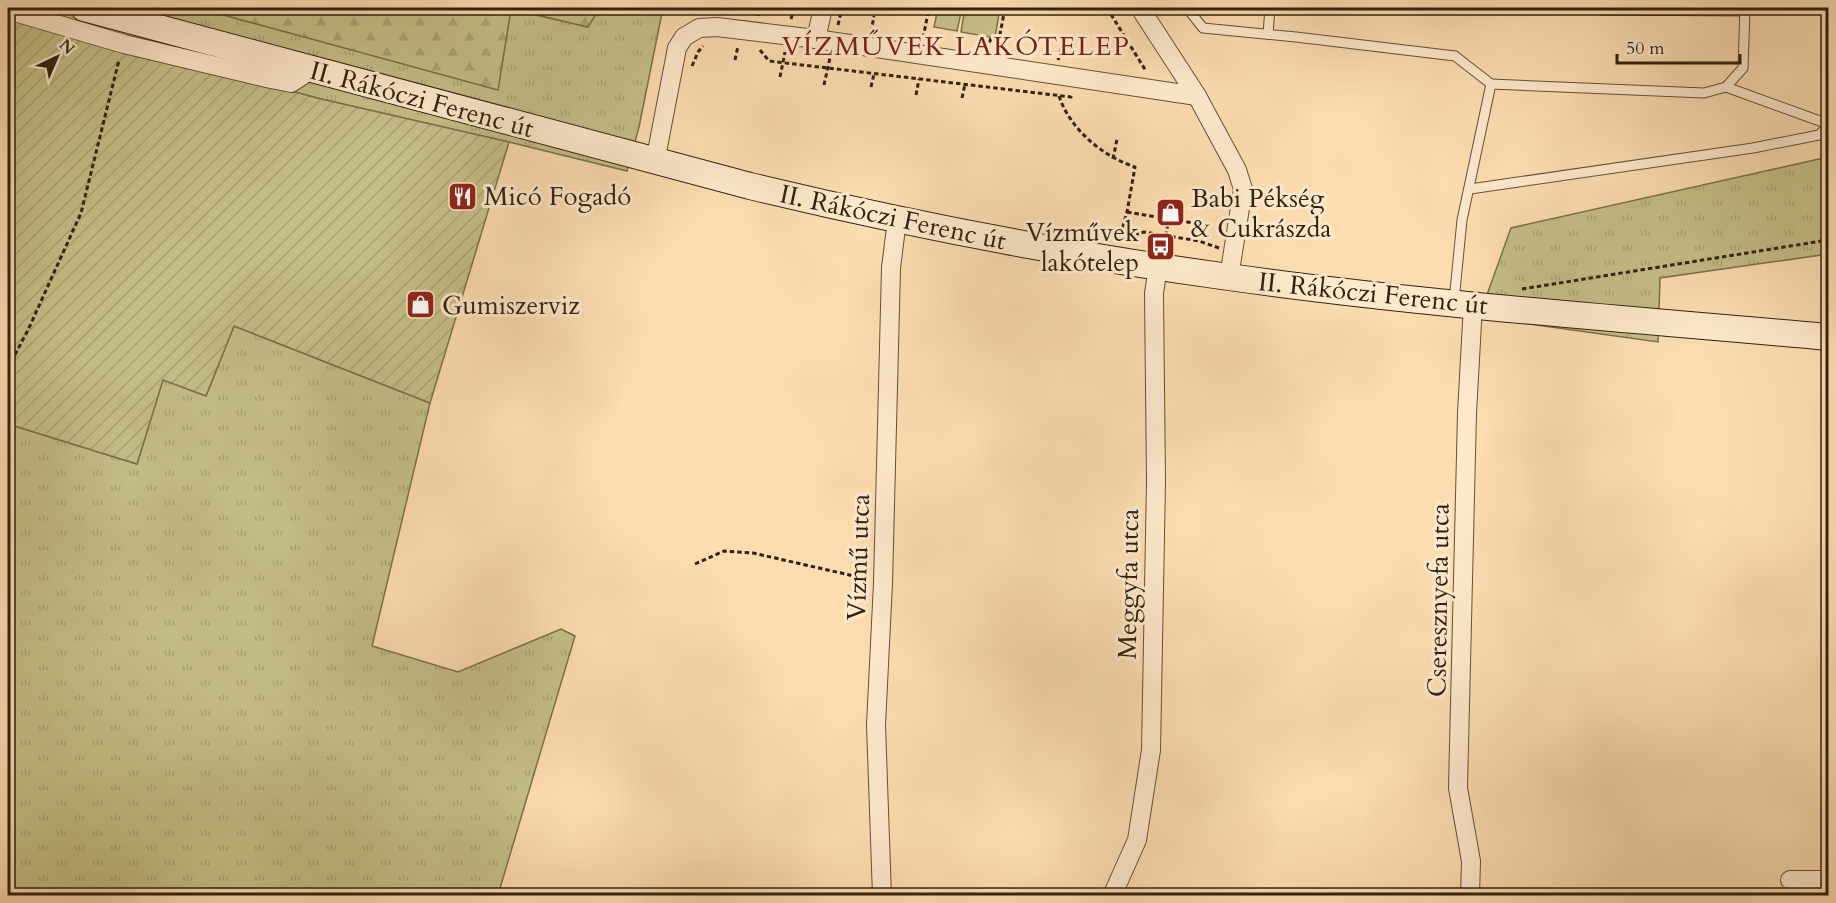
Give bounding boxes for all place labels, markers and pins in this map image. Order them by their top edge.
place label: Micó Fogadó [484,179,631,214]
restaurant icon: Micó Fogadó [447,180,479,212]
place label: Babi Pékség & Cukrászda [1191,181,1331,246]
shop icon: Babi Pékség & Cukrászda [1154,197,1186,229]
place label: Vízművek lakótelep [1026,215,1139,280]
bus stop icon: Vízművek lakótelep [1144,231,1176,263]
place label: Gumiszerviz [442,288,580,323]
shop icon: Gumiszerviz [405,289,437,321]

